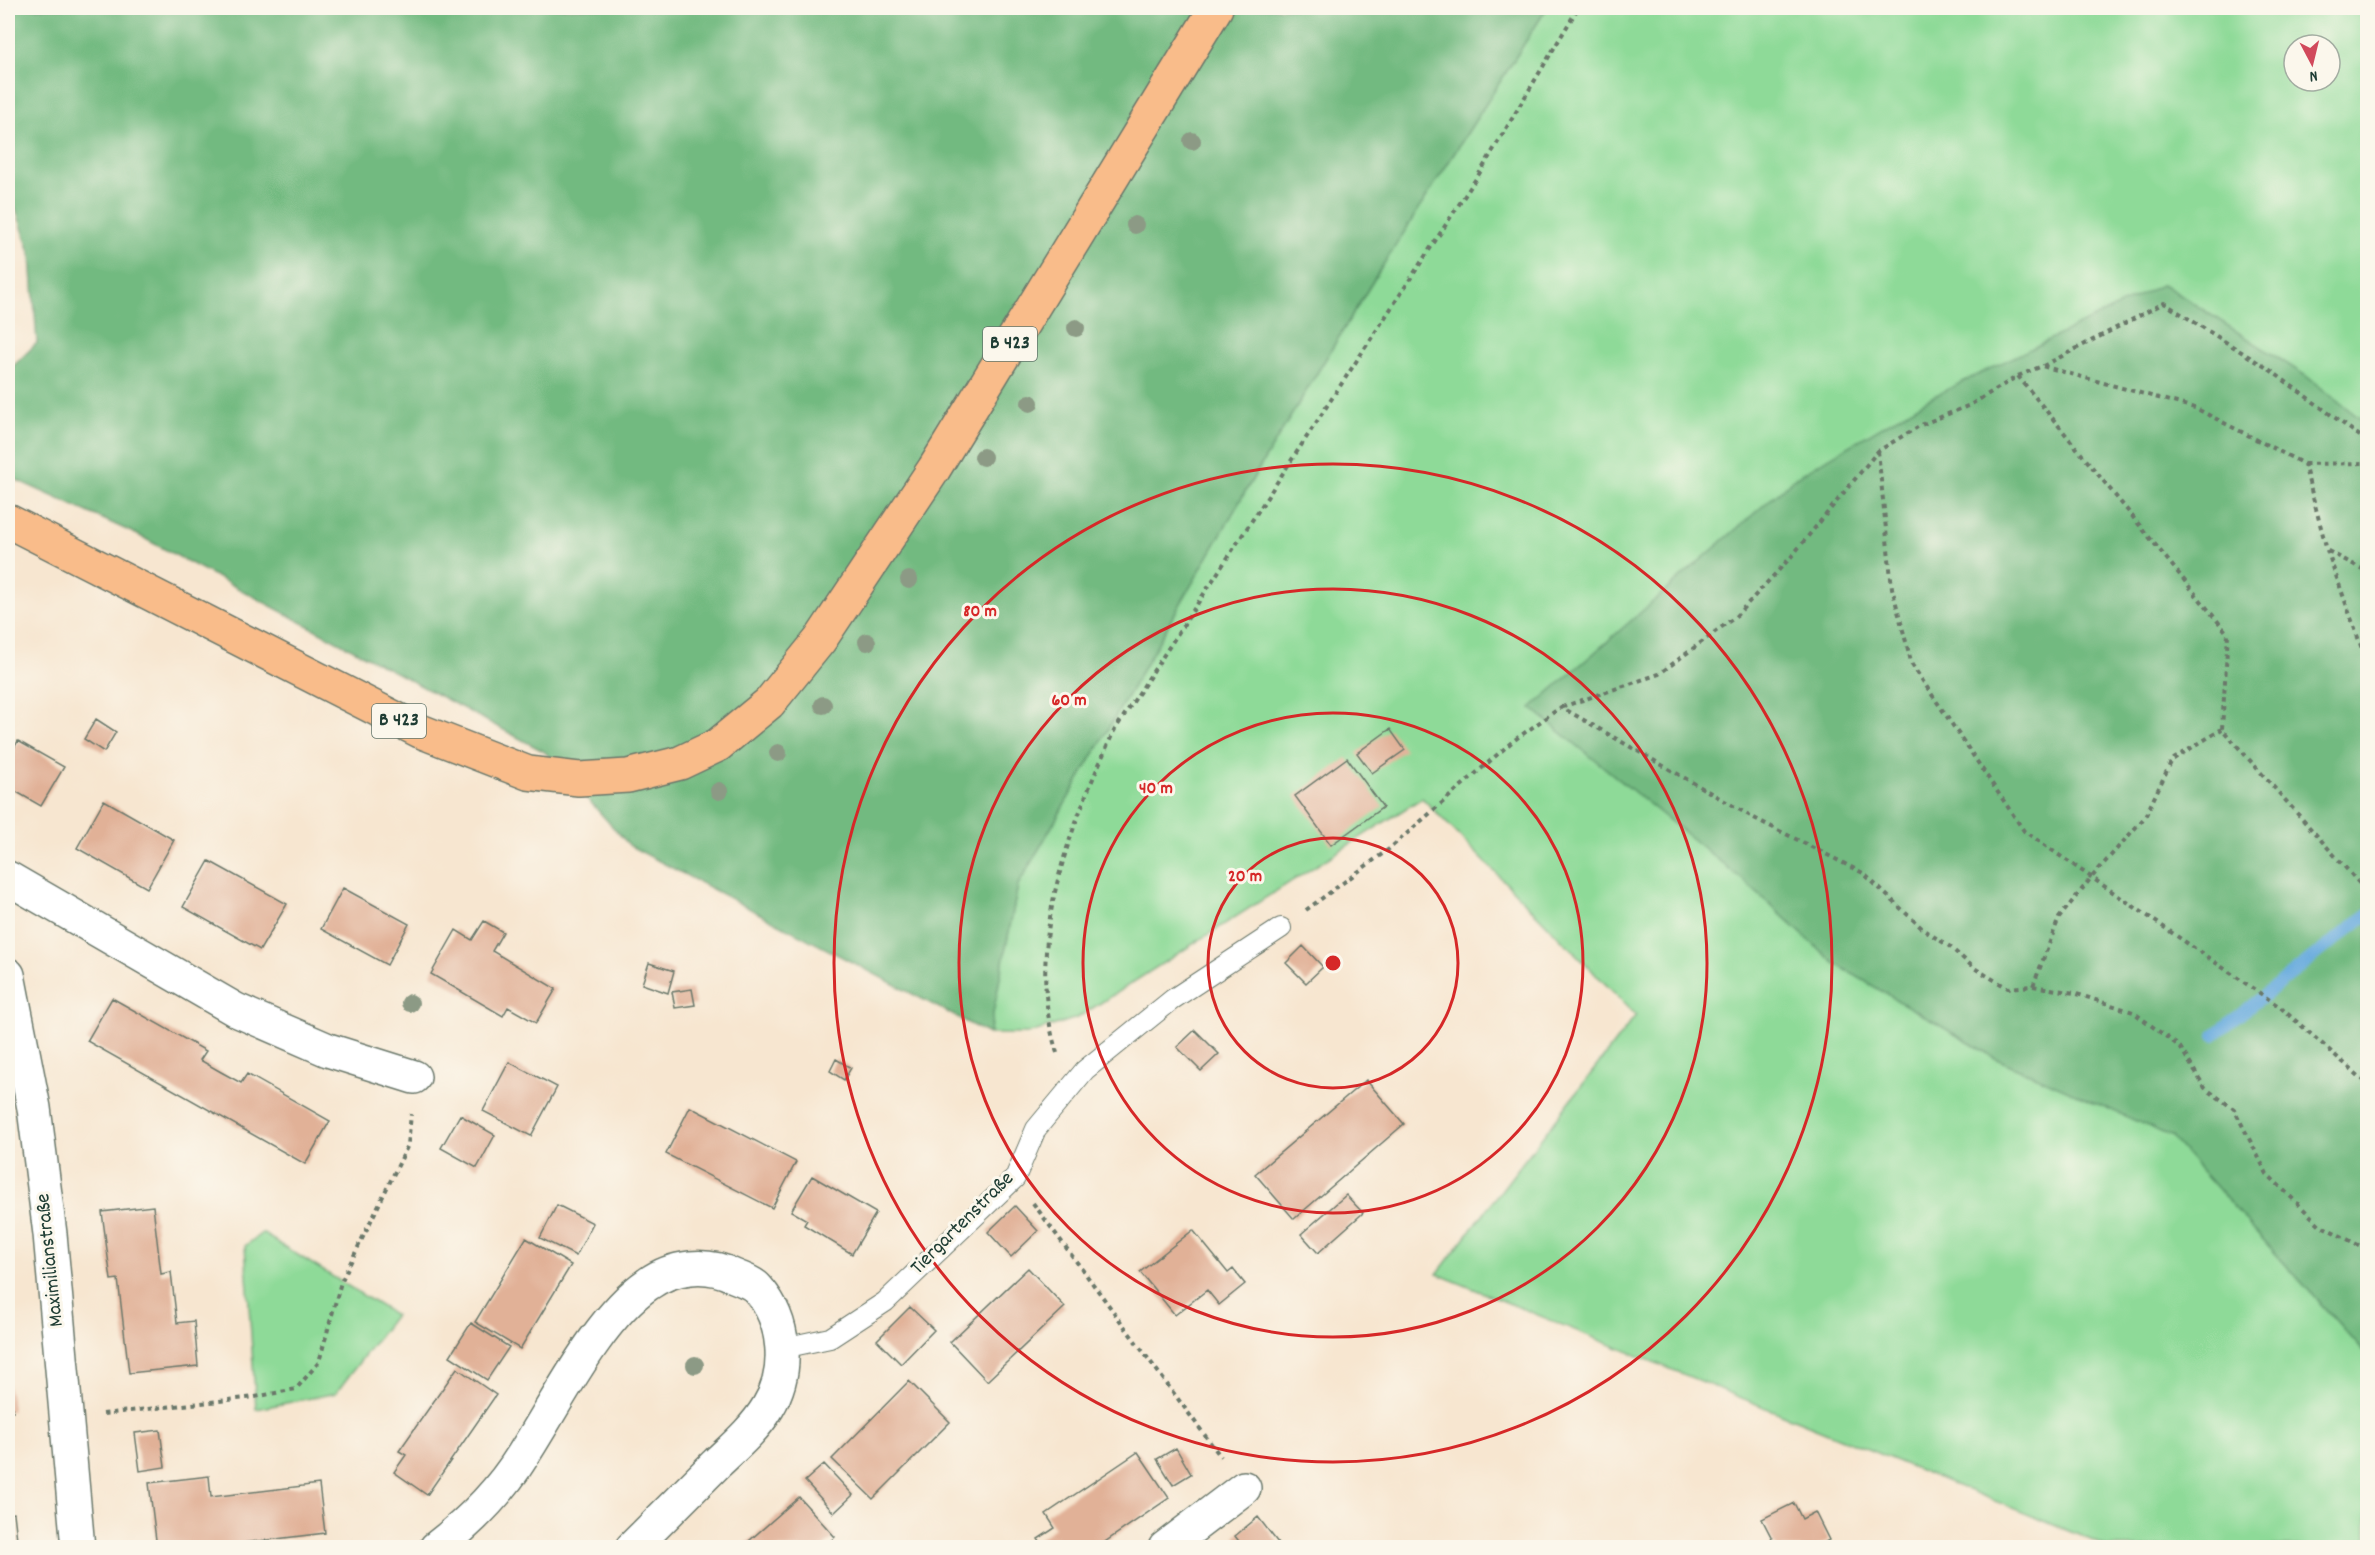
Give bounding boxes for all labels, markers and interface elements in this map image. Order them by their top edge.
north arrow [2282,33,2342,93]
text: N [2308,64,2319,87]
road number: B 423 [983,327,1037,361]
text: 80 m [963,600,997,625]
text: 60 m [1051,689,1087,714]
road number: B 423 [372,704,426,738]
text: 40 m [1139,777,1173,802]
text: 20 m [1228,865,1262,890]
centre of rings [1323,953,1343,973]
street label: Tiergartenstraße [904,1165,1022,1283]
street label: Maximilianstraße [29,1192,73,1328]

